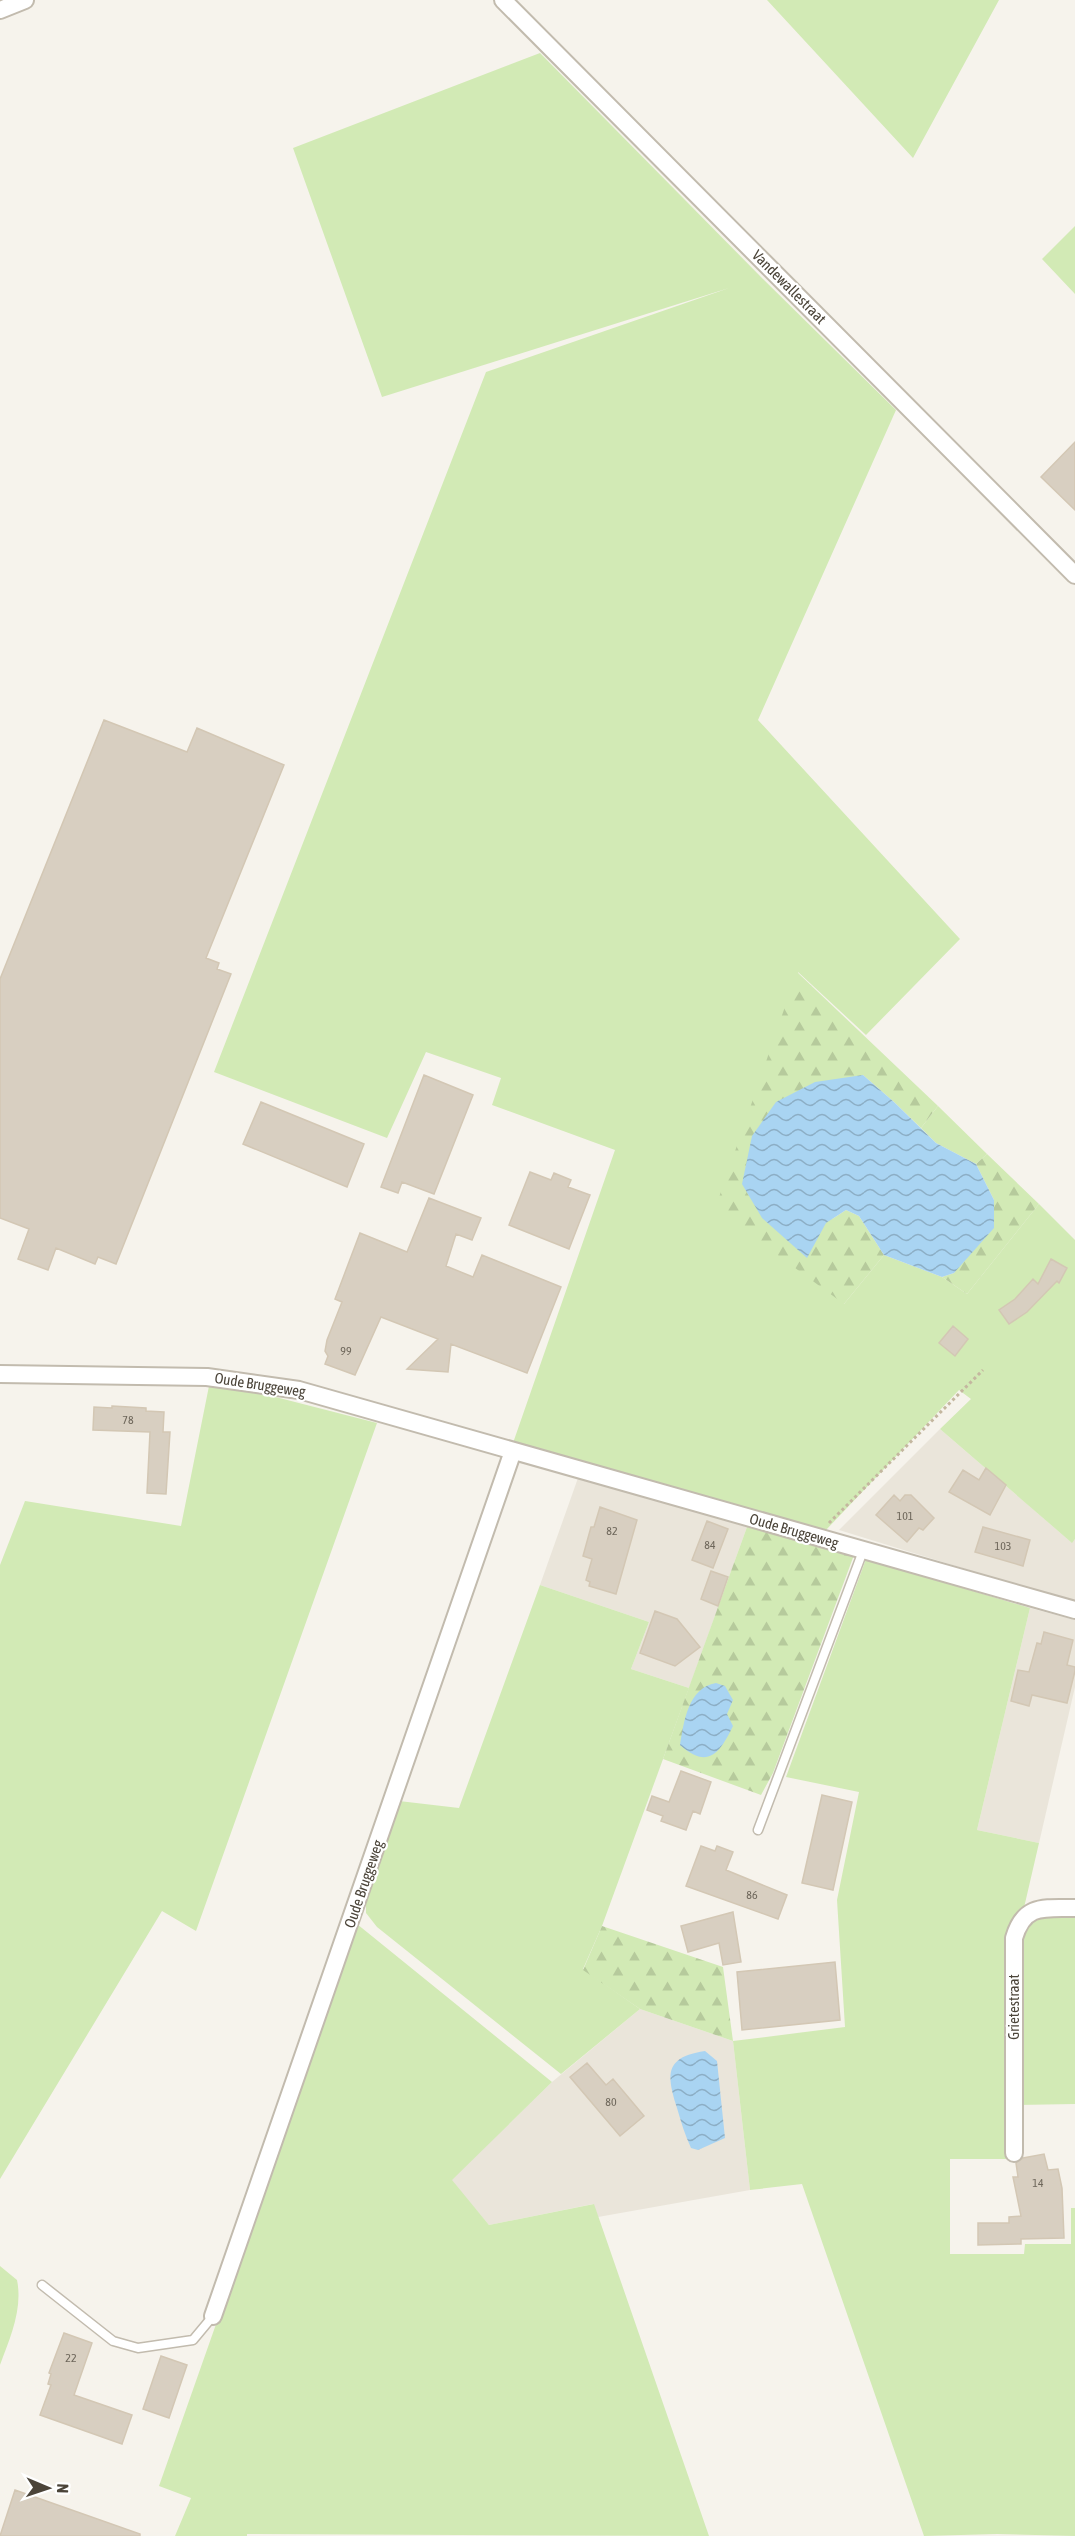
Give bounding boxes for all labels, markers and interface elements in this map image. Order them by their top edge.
street label: Vandewallestraat [749,246,830,327]
house number: 99 [340,1344,352,1358]
street label: Oude Bruggeweg [213,1369,307,1400]
house number: 78 [122,1413,134,1427]
house number: 101 [897,1509,914,1523]
street label: Oude Bruggeweg [748,1510,841,1551]
house number: 82 [606,1524,618,1538]
house number: 84 [704,1538,716,1552]
house number: 103 [995,1539,1011,1553]
street label: Oude Bruggeweg [341,1837,387,1930]
house number: 86 [746,1888,758,1902]
street label: Grietestraat [1005,1974,1022,2040]
house number: 80 [605,2095,617,2109]
house number: 14 [1032,2176,1044,2190]
house number: 22 [65,2351,77,2365]
north arrow [18,2458,78,2518]
text: N [54,2483,72,2494]

